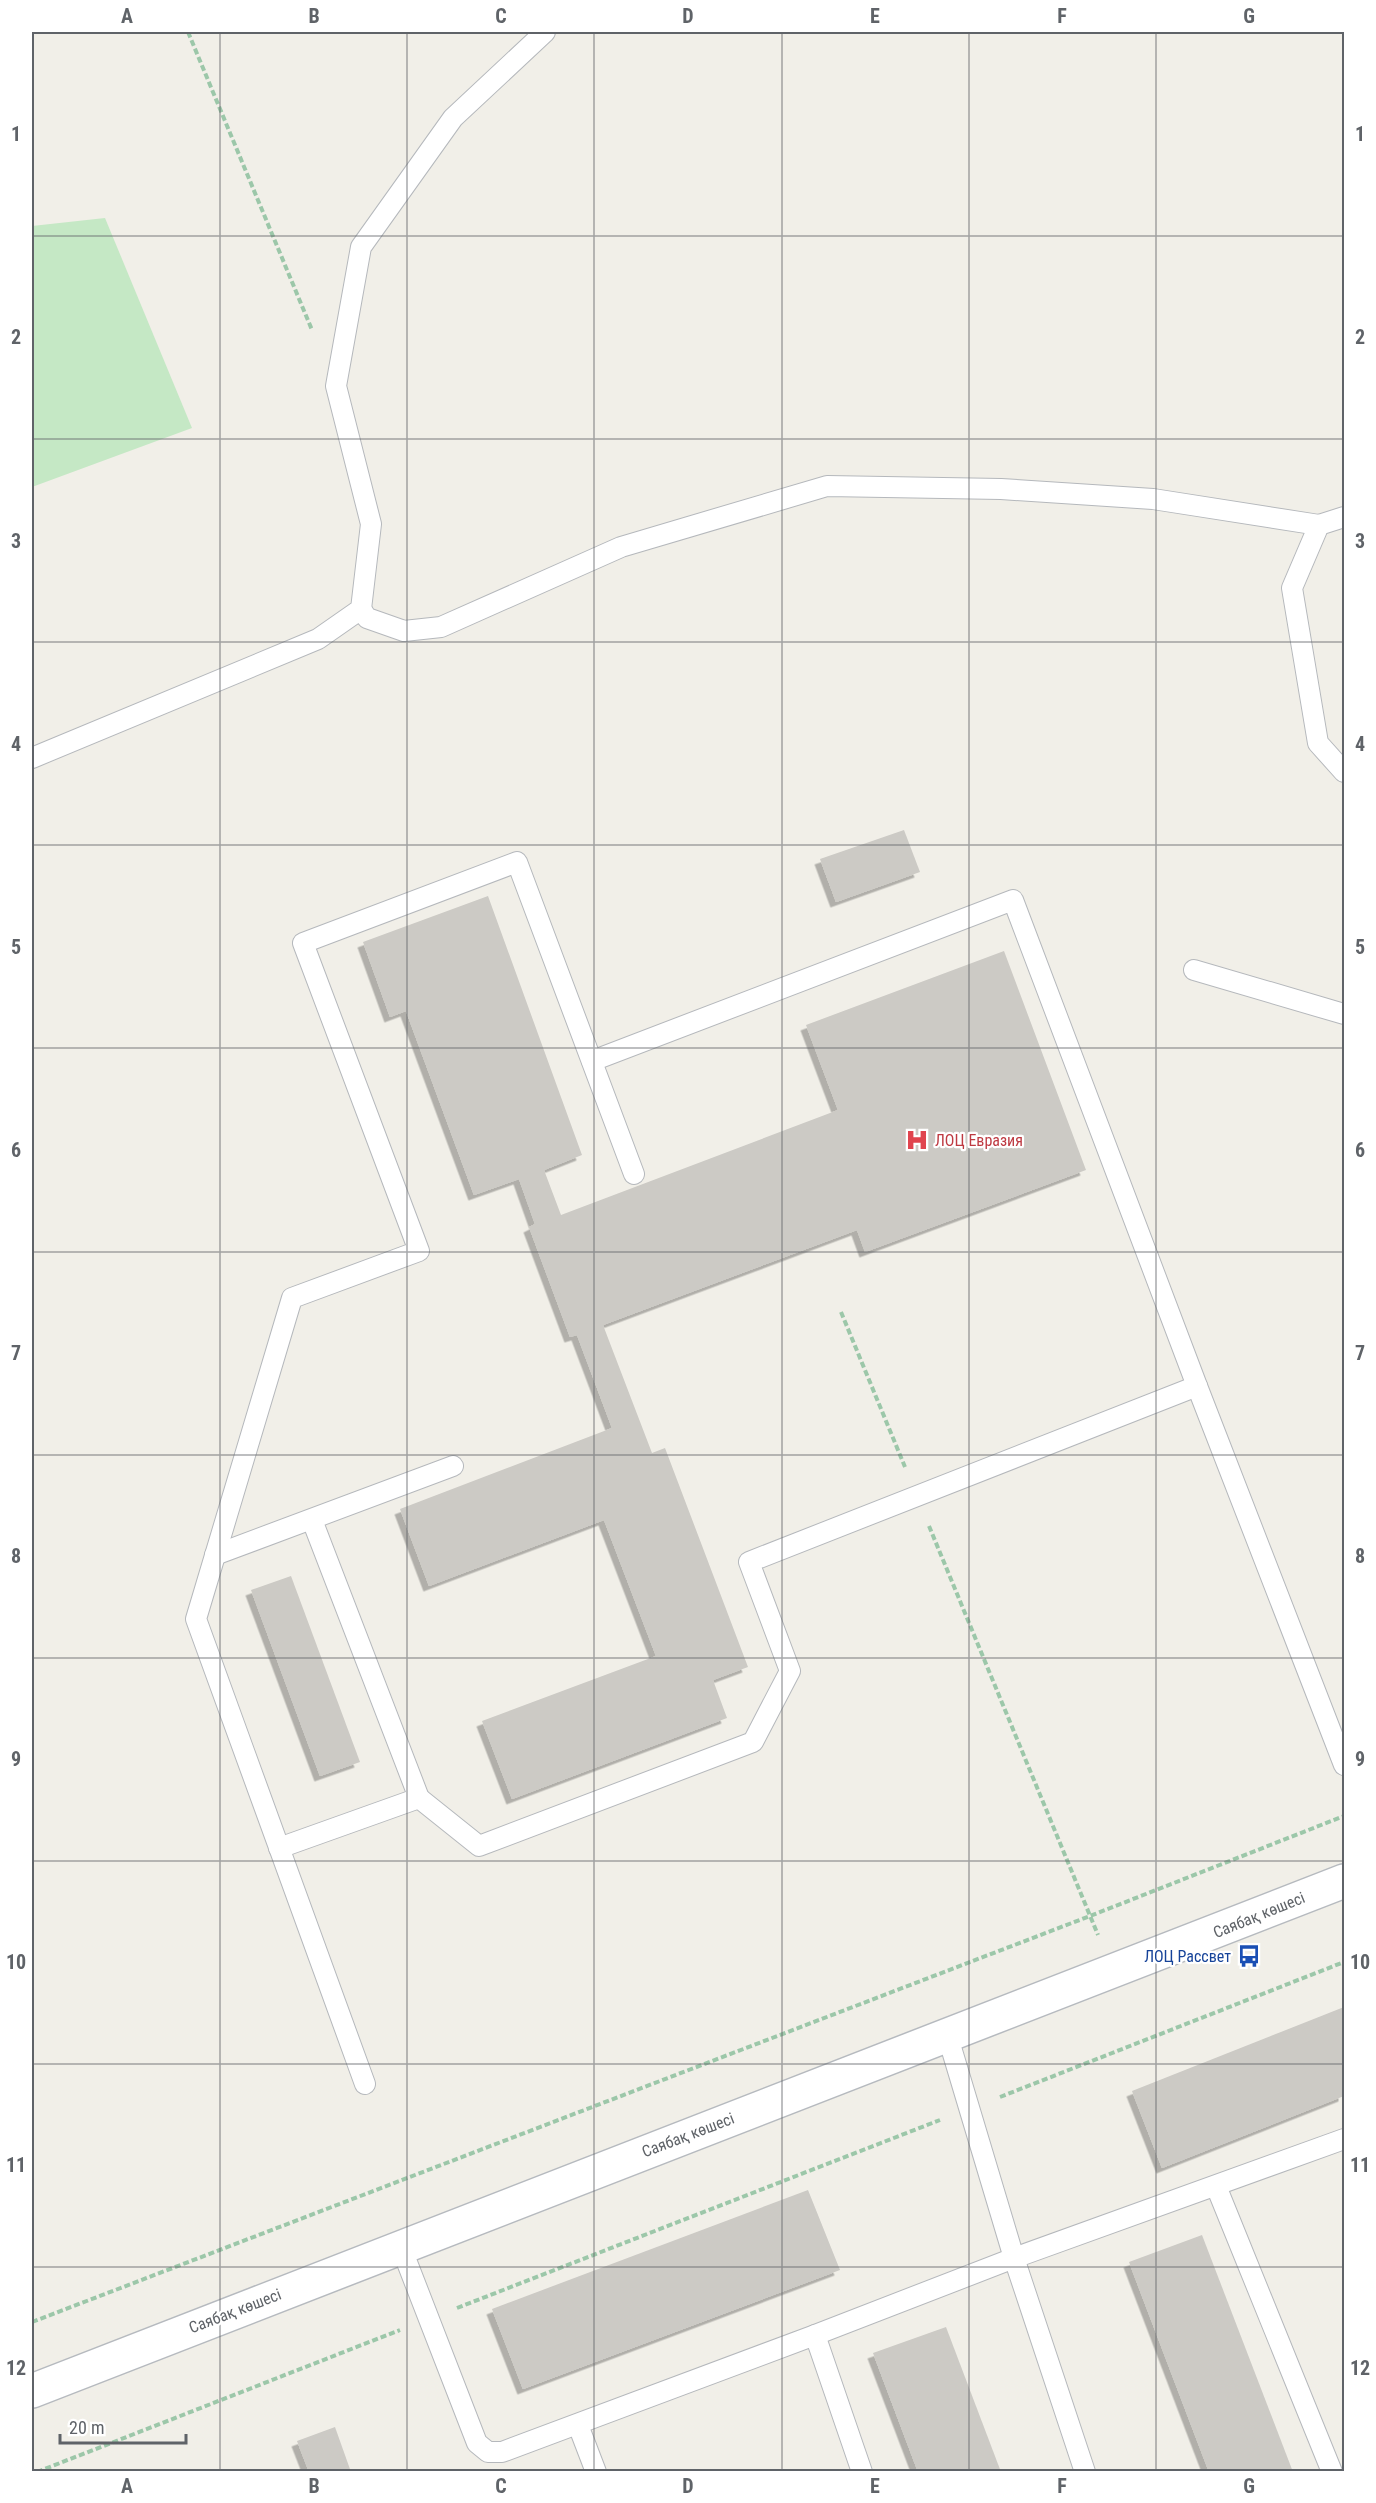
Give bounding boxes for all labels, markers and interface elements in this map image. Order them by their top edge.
text: A [121,4,133,28]
text: B [308,4,320,28]
text: C [495,4,507,28]
text: D [682,4,694,28]
text: E [870,4,880,28]
text: F [1057,4,1067,28]
text: G [1243,4,1255,28]
text: 1 [11,122,21,146]
text: 1 [1355,122,1365,146]
text: 2 [11,325,21,349]
text: 2 [1355,325,1365,349]
text: 3 [11,529,21,553]
text: 3 [1355,529,1365,553]
text: 4 [11,732,21,756]
text: 4 [1355,732,1365,756]
text: 5 [11,935,21,959]
text: 5 [1355,935,1365,959]
hospital icon: ЛОЦ Евразия [904,1127,930,1153]
place label: ЛОЦ Евразия [935,1131,1023,1150]
text: 6 [11,1138,21,1162]
text: 6 [1355,1138,1365,1162]
text: 7 [11,1341,21,1365]
text: 7 [1355,1341,1365,1365]
text: 8 [11,1544,21,1568]
text: 8 [1355,1544,1365,1568]
text: 9 [11,1747,21,1771]
text: 9 [1355,1747,1365,1771]
street label: Саябақ көшесі [1210,1888,1308,1942]
bus stop icon: ЛОЦ Рассвет [1236,1943,1262,1969]
place label: ЛОЦ Рассвет [1144,1947,1231,1966]
text: 10 [6,1950,26,1974]
text: 10 [1350,1950,1370,1974]
street label: Саябақ көшесі [639,2109,737,2161]
text: 11 [6,2153,26,2177]
text: 11 [1350,2153,1370,2177]
street label: Саябақ көшесі [186,2285,284,2337]
text: 12 [6,2356,26,2380]
text: 12 [1350,2356,1370,2380]
scale bar [60,2407,186,2445]
text: 20 m [69,2417,104,2438]
text: A [121,2474,133,2498]
text: B [308,2474,320,2498]
text: C [495,2474,507,2498]
text: D [682,2474,694,2498]
text: E [870,2474,880,2498]
text: F [1057,2474,1067,2498]
text: G [1243,2474,1255,2498]

